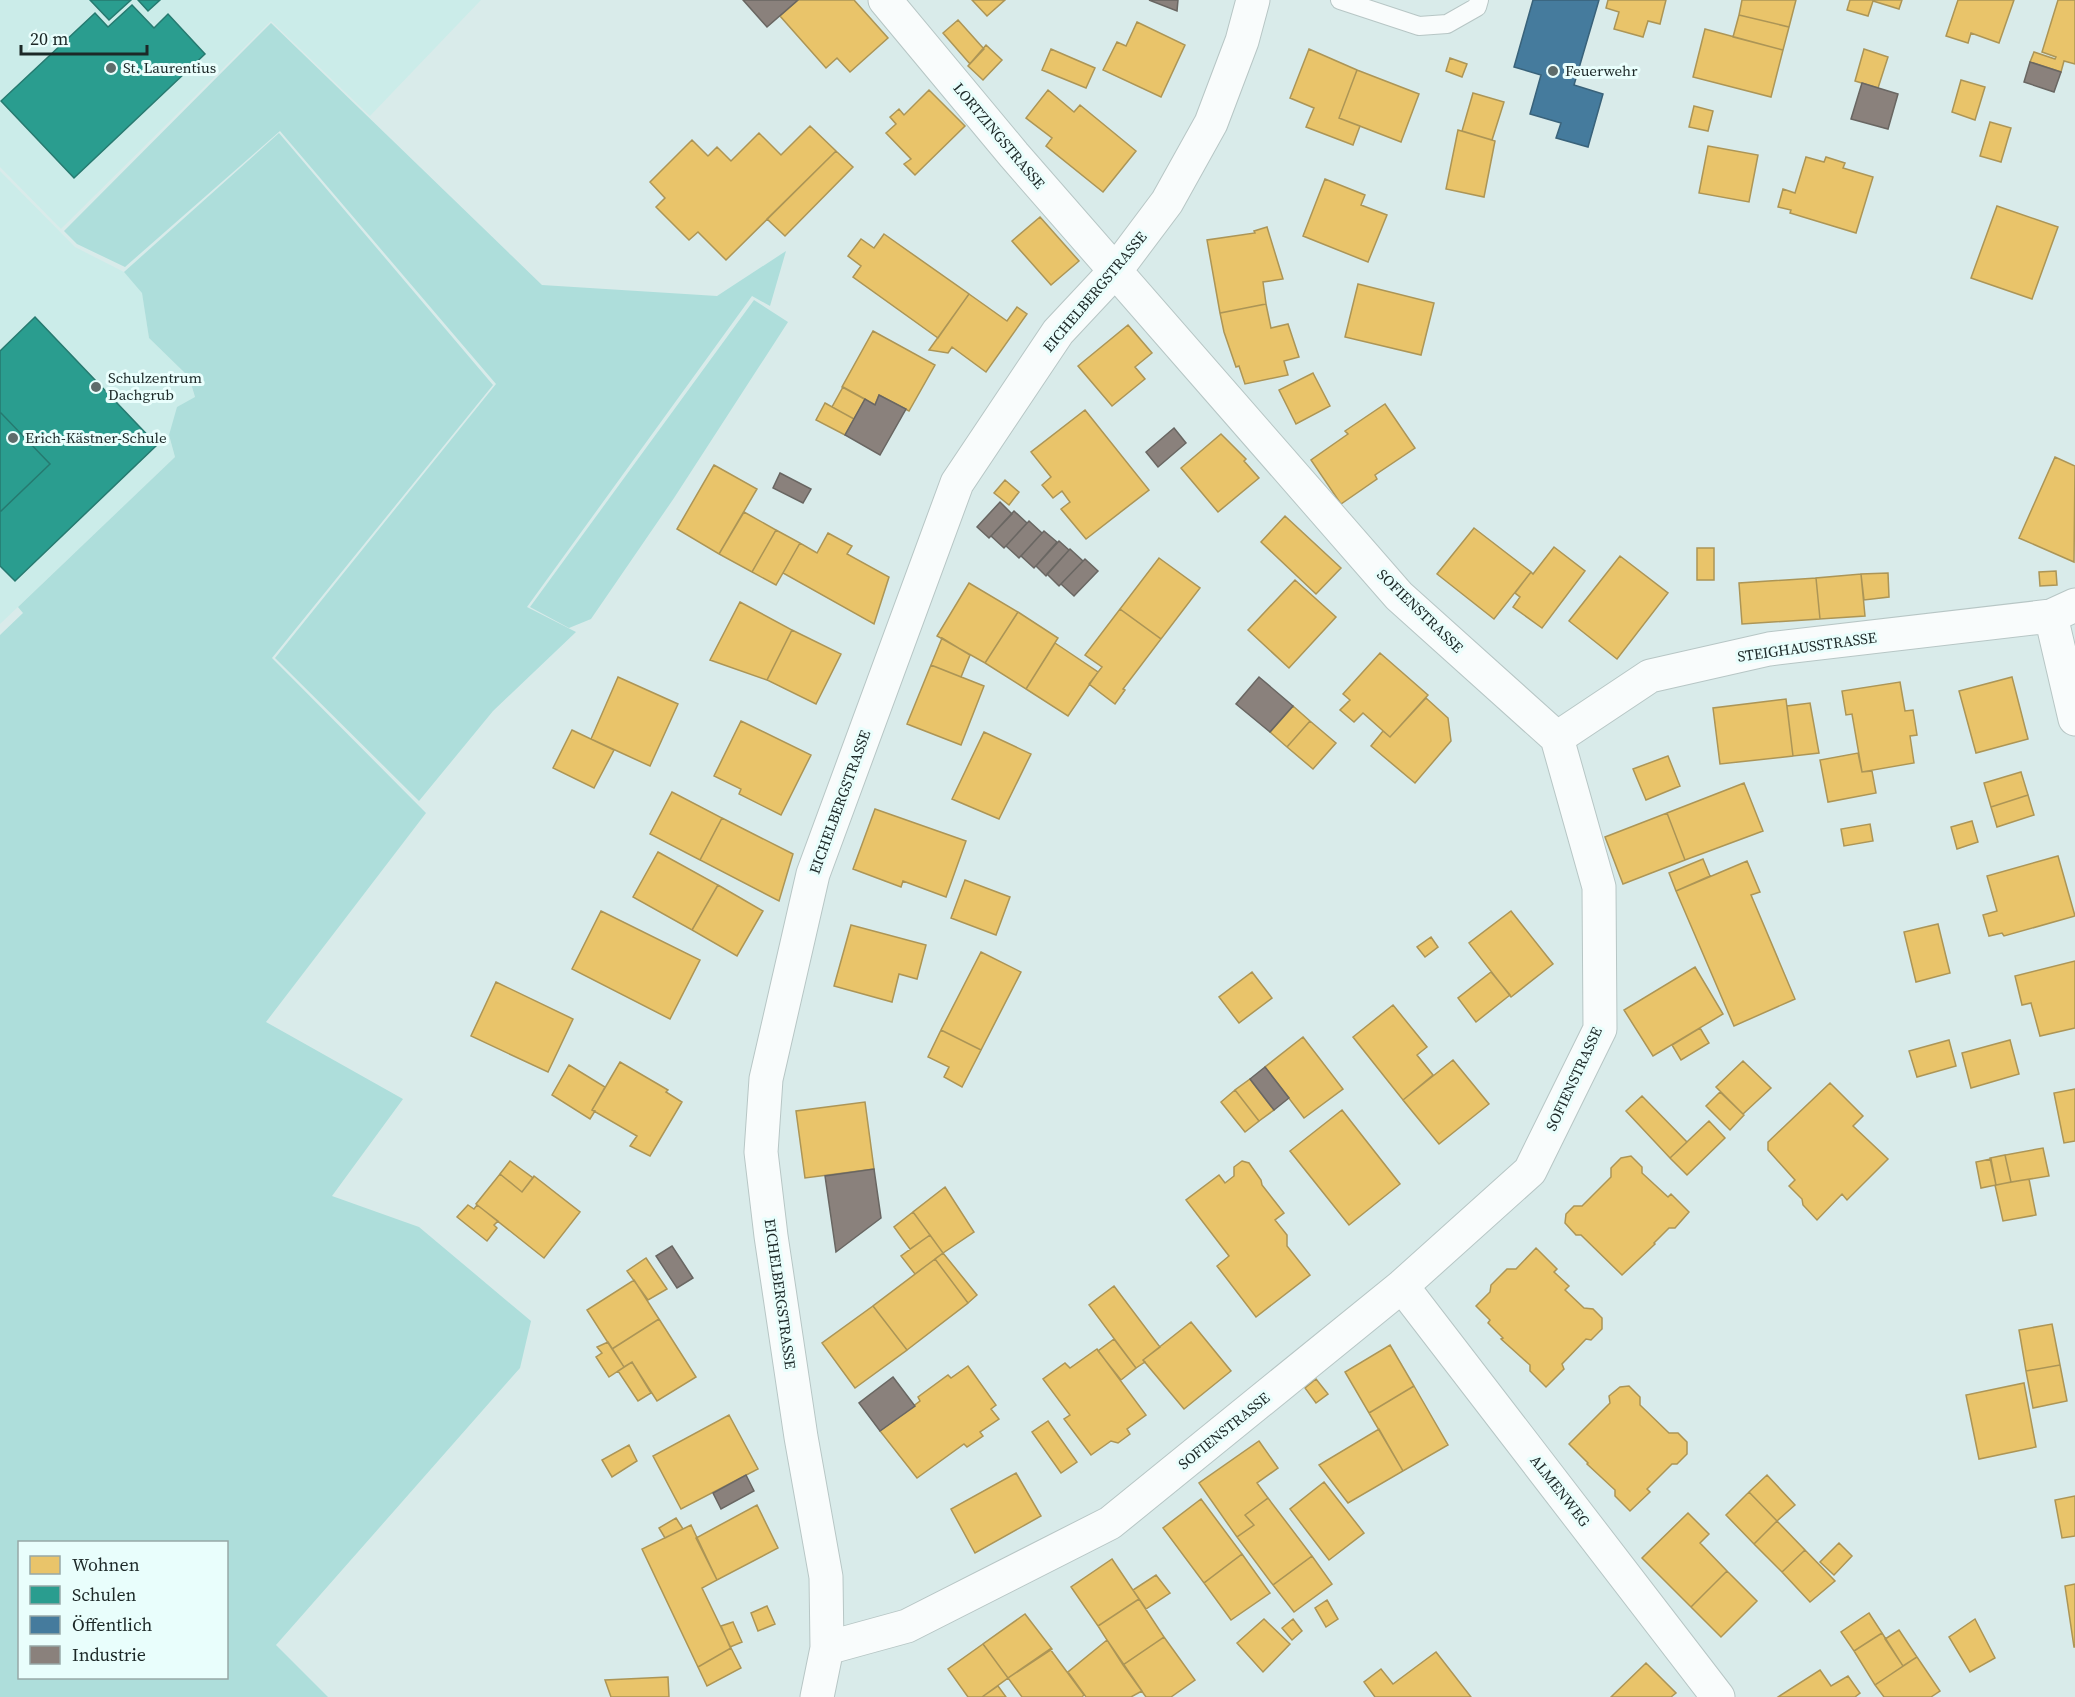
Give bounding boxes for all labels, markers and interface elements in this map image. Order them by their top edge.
scale bar [21,18,147,56]
text: 20 m [30,26,68,51]
place label: St. Laurentius [123,57,216,78]
place label: Feuerwehr [1565,60,1638,81]
marker: St. Laurentius [104,61,118,75]
marker: Feuerwehr [1546,64,1560,78]
street label: LORTZINGSTRASSE [949,78,1050,193]
street label: EICHELBERGSTRASSE [1038,227,1151,357]
place label: Schulzentrum Dachgrub [108,367,202,405]
marker: Schulzentrum Dachgrub [89,380,103,394]
place label: Erich-Kästner-Schule [25,427,167,448]
marker: Erich-Kästner-Schule [6,431,20,445]
street label: SOFIENSTRASSE [1373,564,1468,657]
street label: STEIGHAUSSTRASSE [1736,626,1878,667]
street label: EICHELBERGSTRASSE [804,727,875,877]
street label: SOFIENSTRASSE [1540,1023,1607,1134]
street label: EICHELBERGSTRASSE [760,1217,801,1370]
street label: SOFIENSTRASSE [1173,1387,1274,1474]
street label: ALMENWEG [1526,1450,1595,1531]
legend [18,1541,228,1679]
text: Wohnen [72,1552,140,1577]
text: Schulen [72,1582,137,1607]
text: Öffentlich [72,1612,152,1637]
text: Industrie [72,1642,146,1667]

